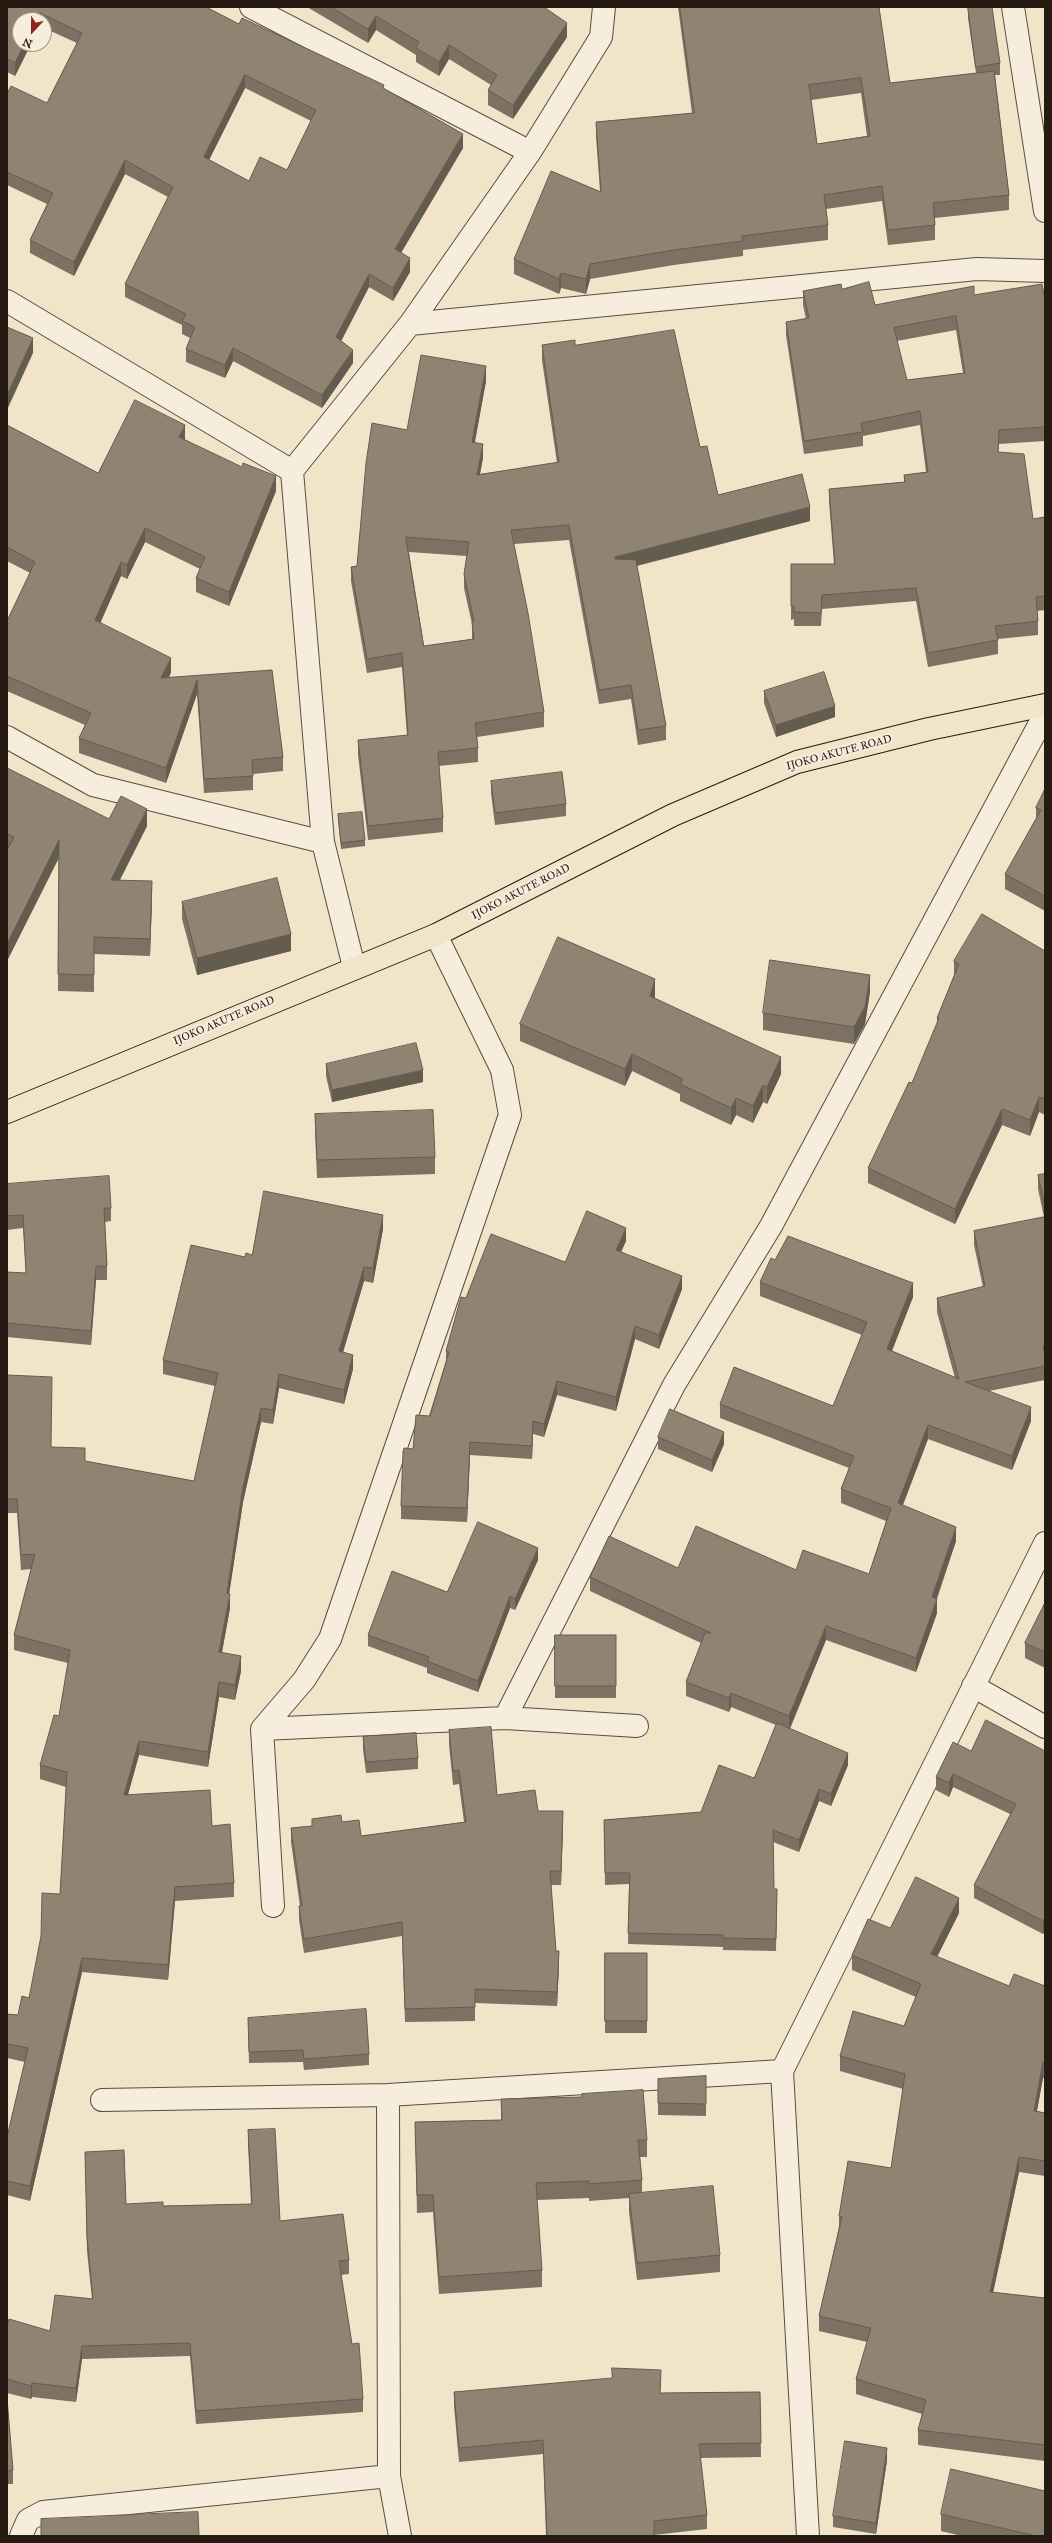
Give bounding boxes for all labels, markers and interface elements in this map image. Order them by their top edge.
north arrow [12,12,52,52]
text: N [21,35,34,50]
street label: IJOKO AKUTE ROAD [785,733,893,773]
street label: IJOKO AKUTE ROAD [470,861,572,923]
street label: IJOKO AKUTE ROAD [171,994,277,1048]

